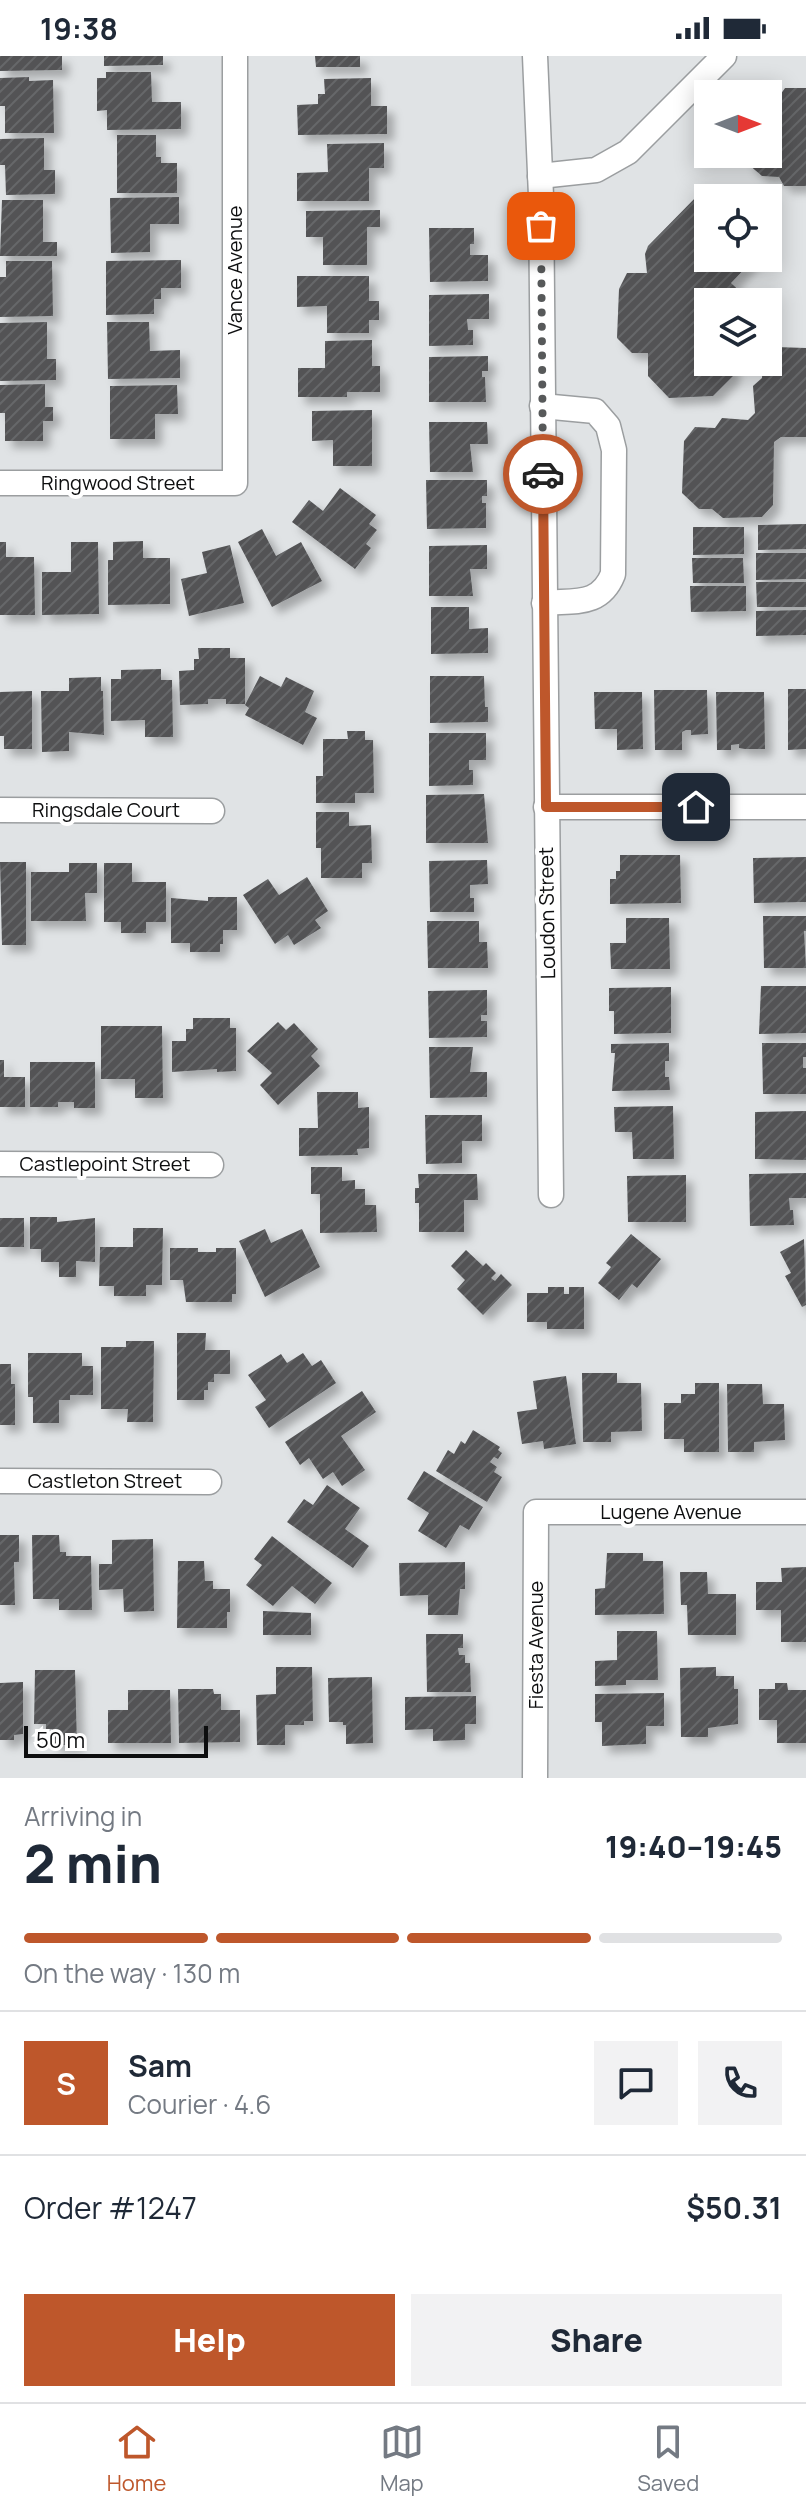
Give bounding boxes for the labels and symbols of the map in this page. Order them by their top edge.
north arrow [694,80,782,168]
pin [507,192,575,260]
street label: Vance Avenue [221,205,248,335]
courier [503,434,583,514]
street label: Ringwood Street [41,469,195,496]
pin [662,773,730,841]
street label: Ringsdale Court [32,796,180,823]
street label: Loudon Street [532,847,561,979]
street label: Castlepoint Street [20,1150,190,1177]
street label: Castleton Street [28,1467,182,1494]
street label: Lugene Avenue [600,1498,742,1525]
street label: Fiesta Avenue [522,1581,549,1709]
scale bar [24,1722,208,1758]

